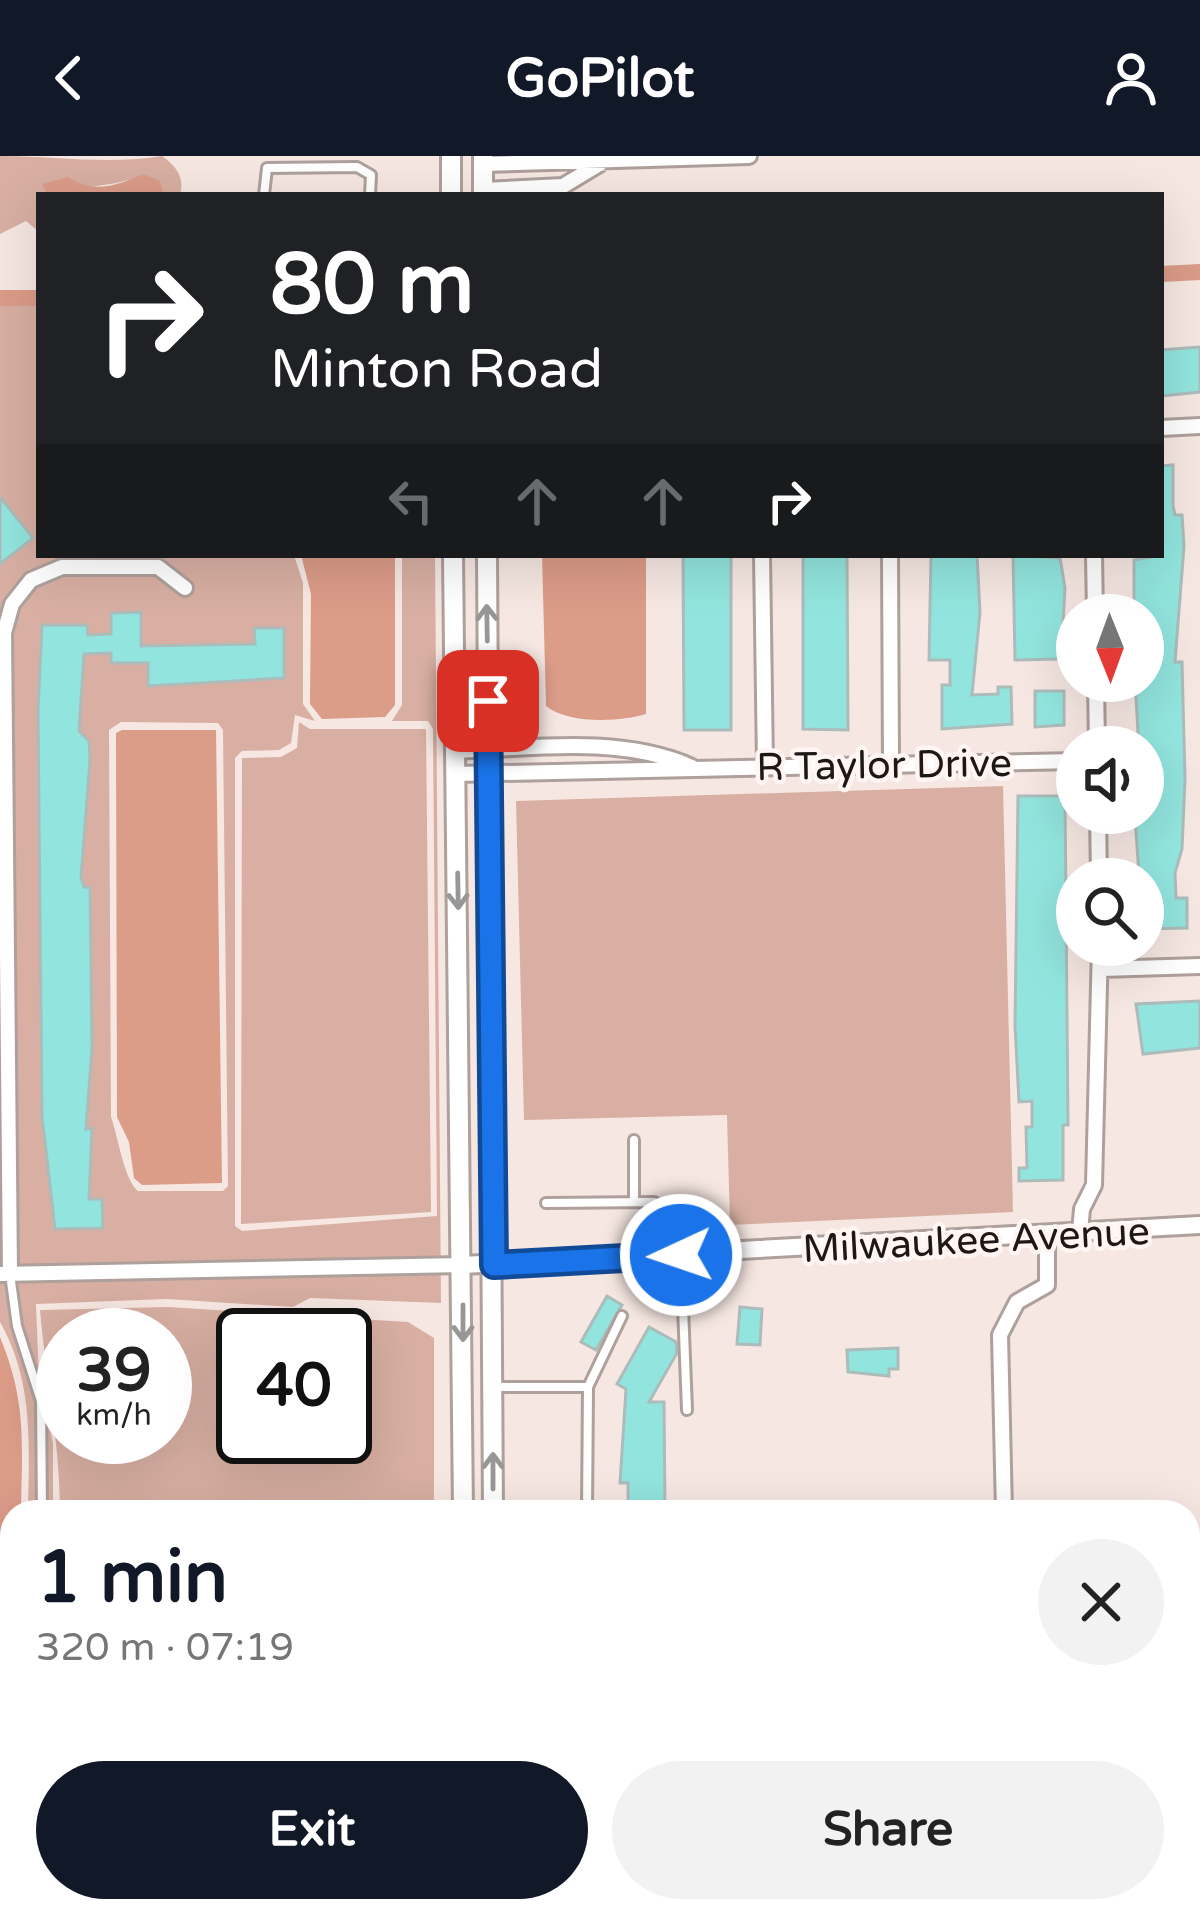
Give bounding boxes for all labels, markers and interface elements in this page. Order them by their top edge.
icon: back [36,45,102,111]
icon: person [1098,45,1164,111]
text: GoPilot [506,46,694,111]
text: 80 m [270,235,474,336]
icon: right [72,240,228,396]
text: Minton Road [270,337,603,402]
icon: left [378,468,444,534]
icon: ahead [504,468,570,534]
icon: ahead [630,468,696,534]
icon: right [756,468,822,534]
north arrow [1056,594,1164,702]
map controls [1056,594,1164,966]
one-way arrow [476,604,499,643]
pin [437,650,539,752]
icon: arrive [455,668,521,734]
button: sound [1056,726,1164,834]
street label: R Taylor Drive [756,740,1012,791]
button: search [1056,858,1164,966]
one-way arrow [447,871,469,910]
position arrow [618,1192,744,1318]
street label: Milwaukee Avenue [801,1208,1151,1273]
one-way arrow [452,1303,474,1342]
speed limit sign: 40 [216,1308,372,1464]
text: 39 [76,1335,152,1407]
text: km/h [76,1397,152,1434]
one-way arrow [482,1452,504,1491]
text: 1 min [36,1535,228,1622]
button: close [1038,1539,1164,1665]
text: 320 m · 07:19 [36,1624,294,1671]
button: Exit [36,1761,588,1899]
button: Share [612,1761,1164,1899]

